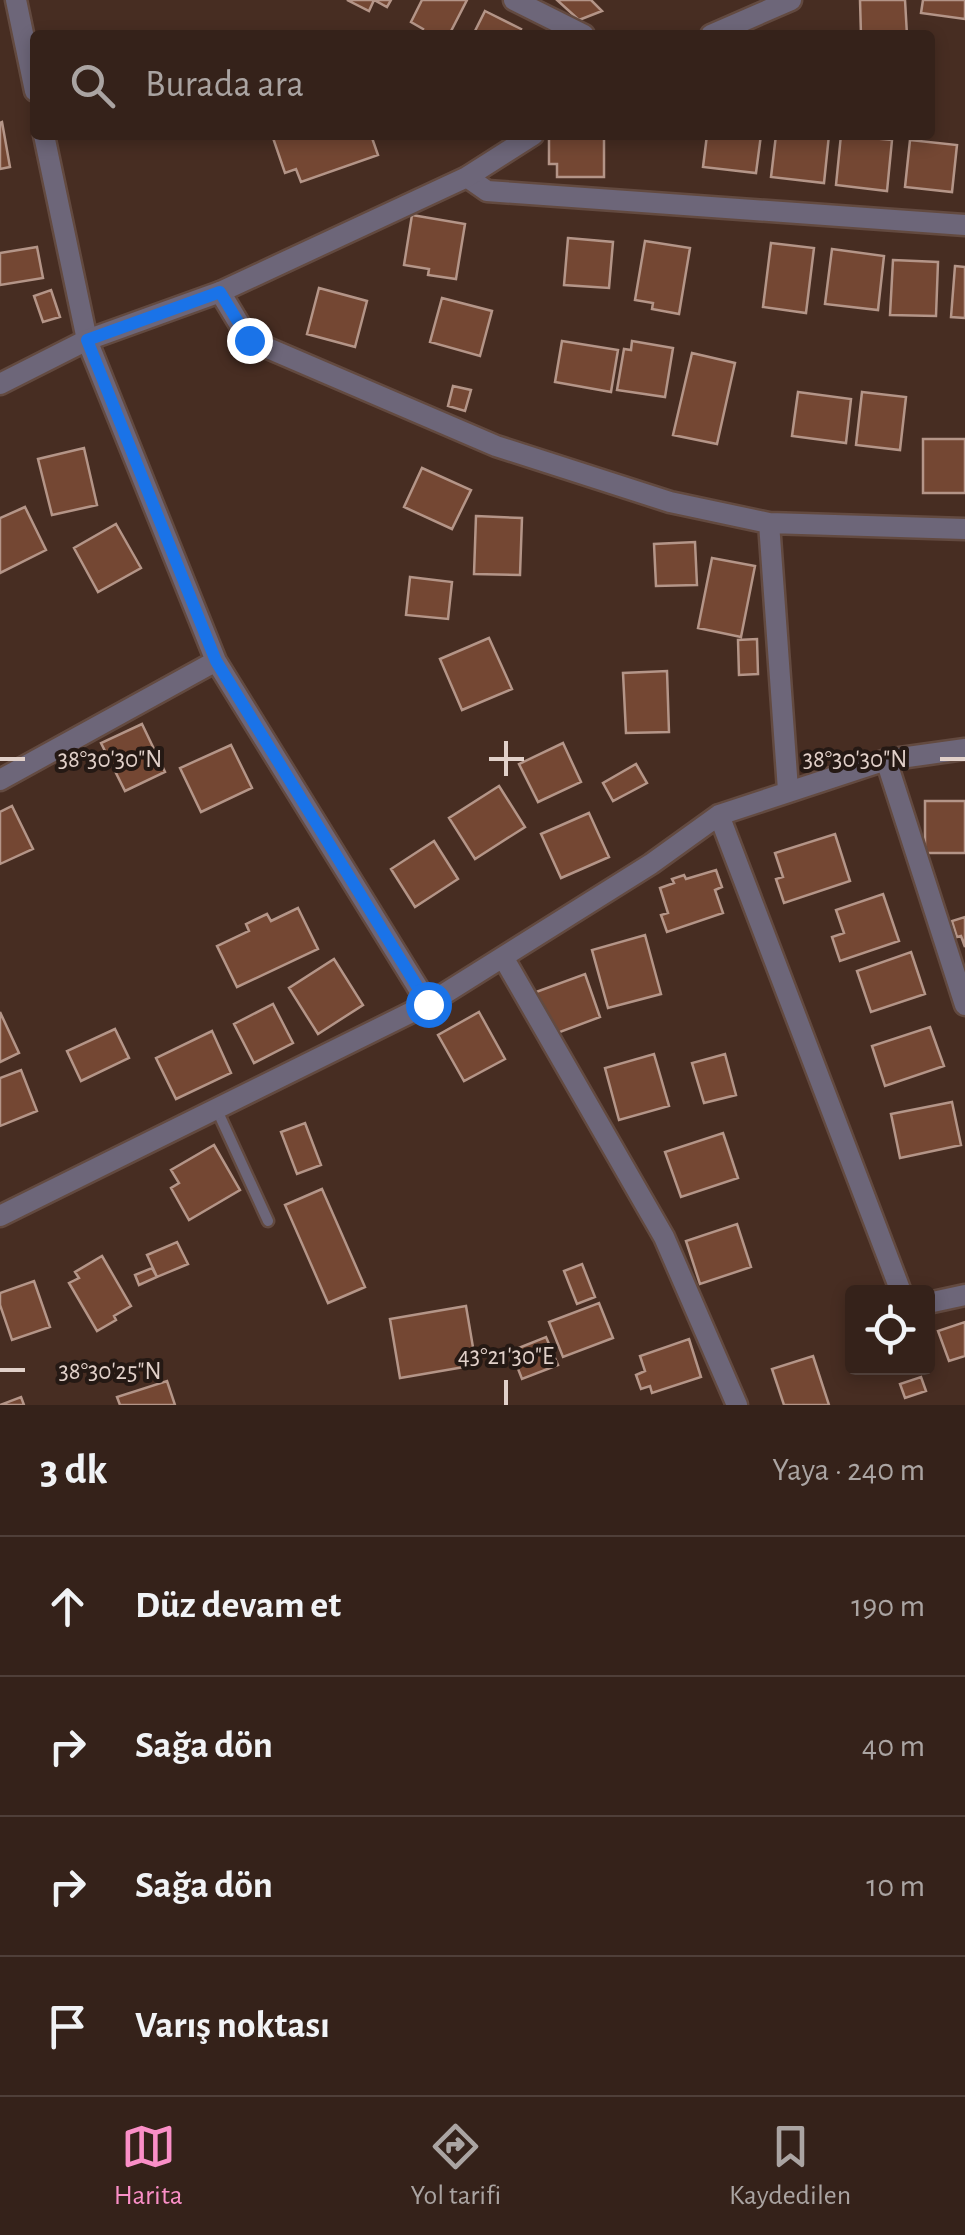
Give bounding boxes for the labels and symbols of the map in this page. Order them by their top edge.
route end [227,318,273,364]
text: 38°30'30"N [58,747,162,772]
text: 38°30'30"N [803,747,907,772]
route start [406,982,452,1028]
text: 43°21'30"E [458,1344,554,1369]
text: 38°30'25"N [58,1359,162,1384]

